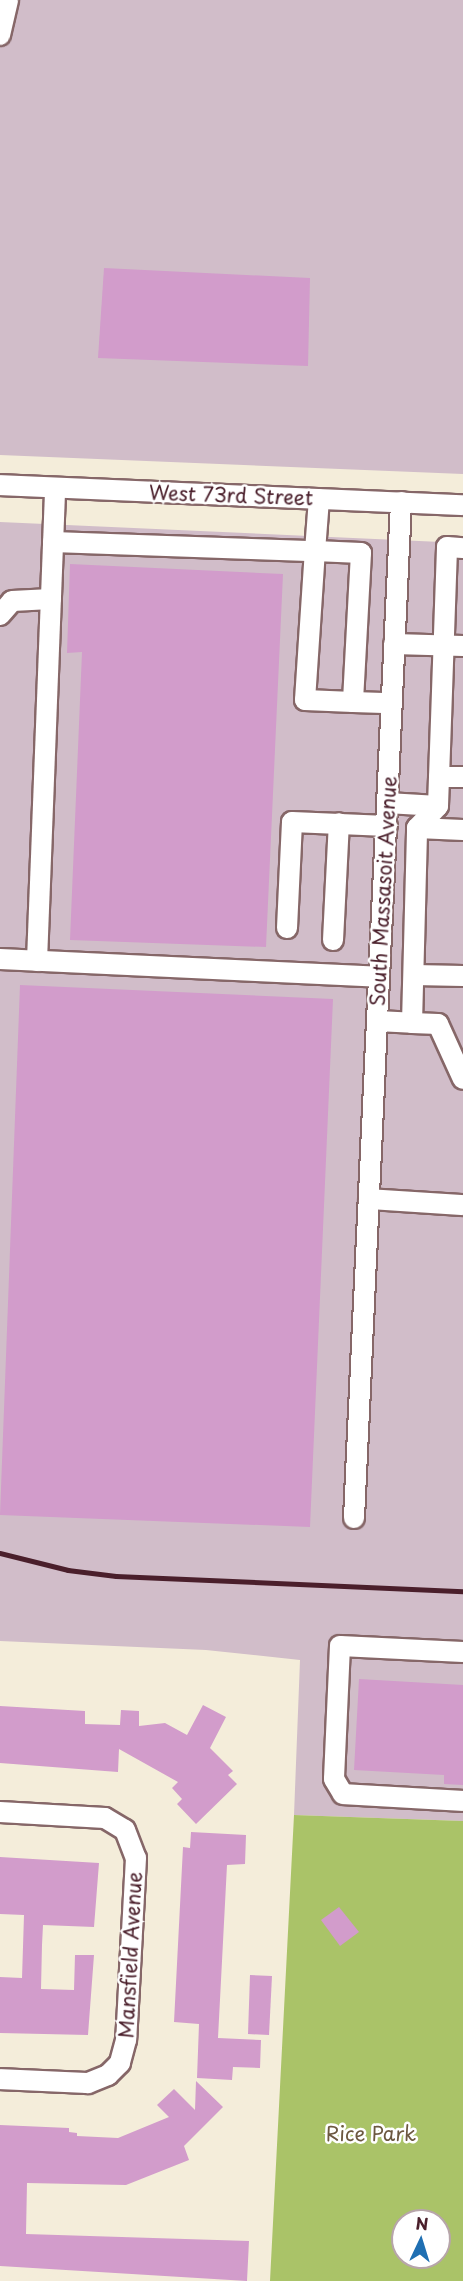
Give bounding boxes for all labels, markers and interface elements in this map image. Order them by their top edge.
street label: West 73rd Street [148,480,314,510]
street label: South Massasoit Avenue [365,774,401,1008]
street label: Mansfield Avenue [114,1871,146,2039]
park label: Rice Park [325,2121,417,2145]
north arrow [391,2209,451,2269]
text: N [415,2211,429,2235]

